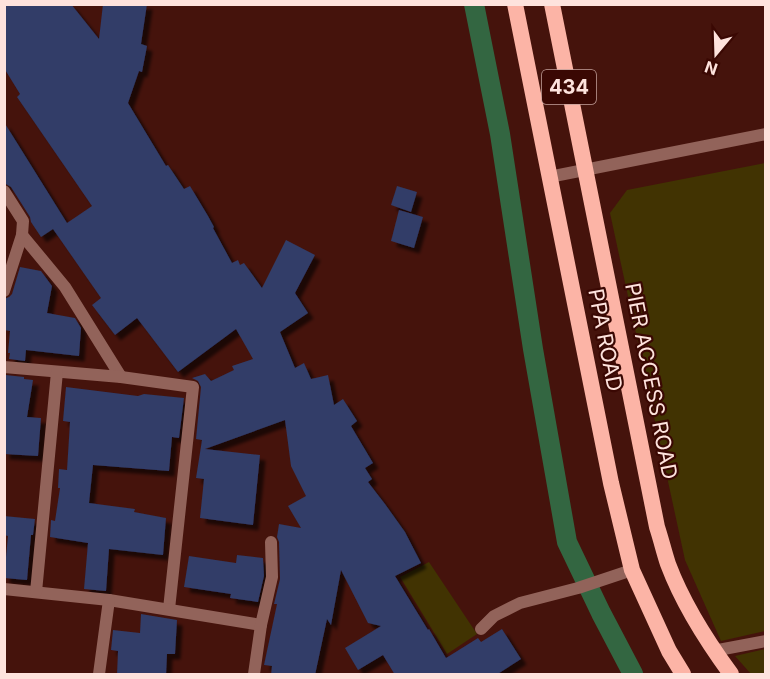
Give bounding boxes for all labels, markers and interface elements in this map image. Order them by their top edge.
north arrow [686,24,746,84]
text: N [702,57,720,80]
road number: 434 [542,70,596,104]
street label: PIER ACCESS ROAD [620,281,683,481]
street label: PPA ROAD [583,286,628,393]

